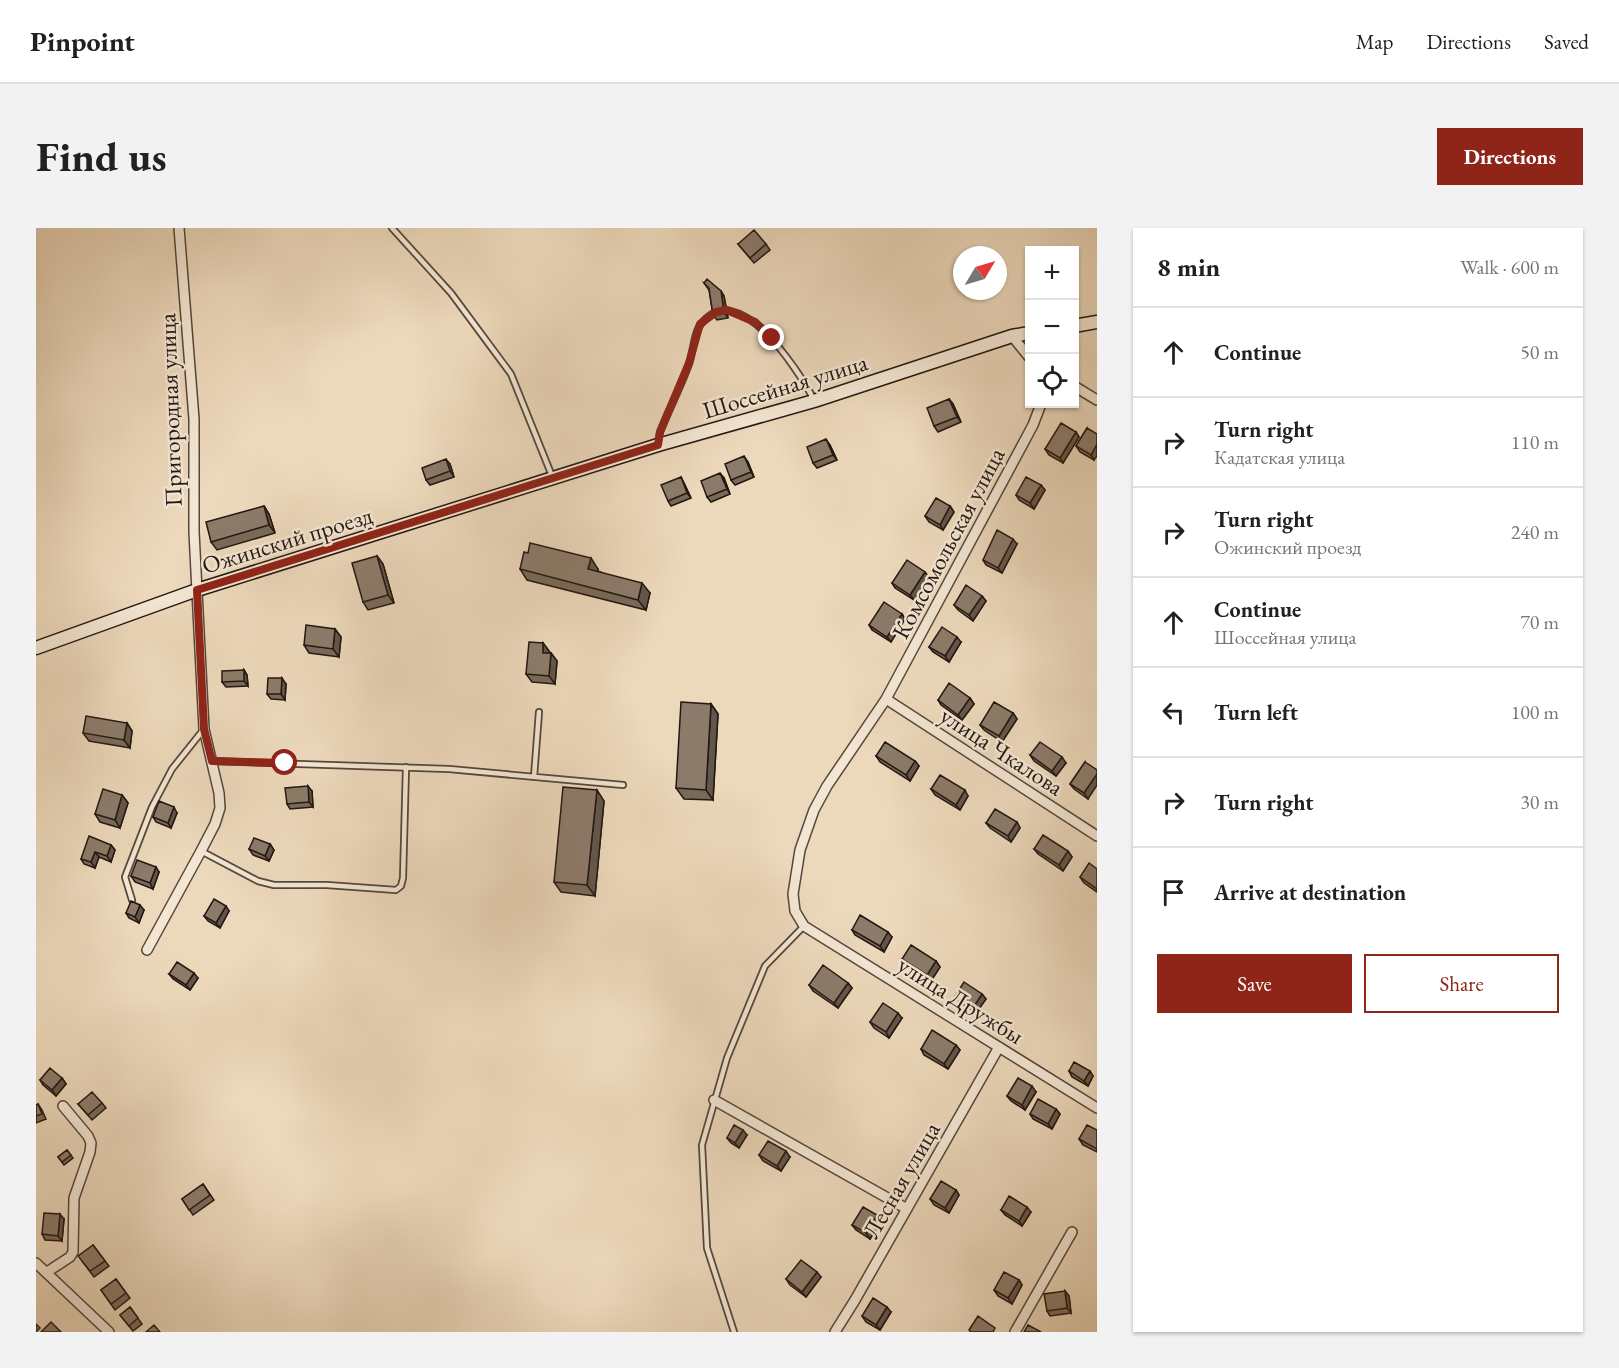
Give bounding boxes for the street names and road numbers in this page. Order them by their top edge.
street label: Пригородная улица [151,312,189,507]
street label: Шоссейная улица [699,346,872,426]
street label: Комсомольская улица [885,442,1012,644]
street label: Ожинский проезд [198,499,376,581]
street label: улица Чкалова [934,700,1070,803]
street label: улица Дружбы [892,949,1030,1051]
street label: Лесная улица [855,1116,947,1244]

